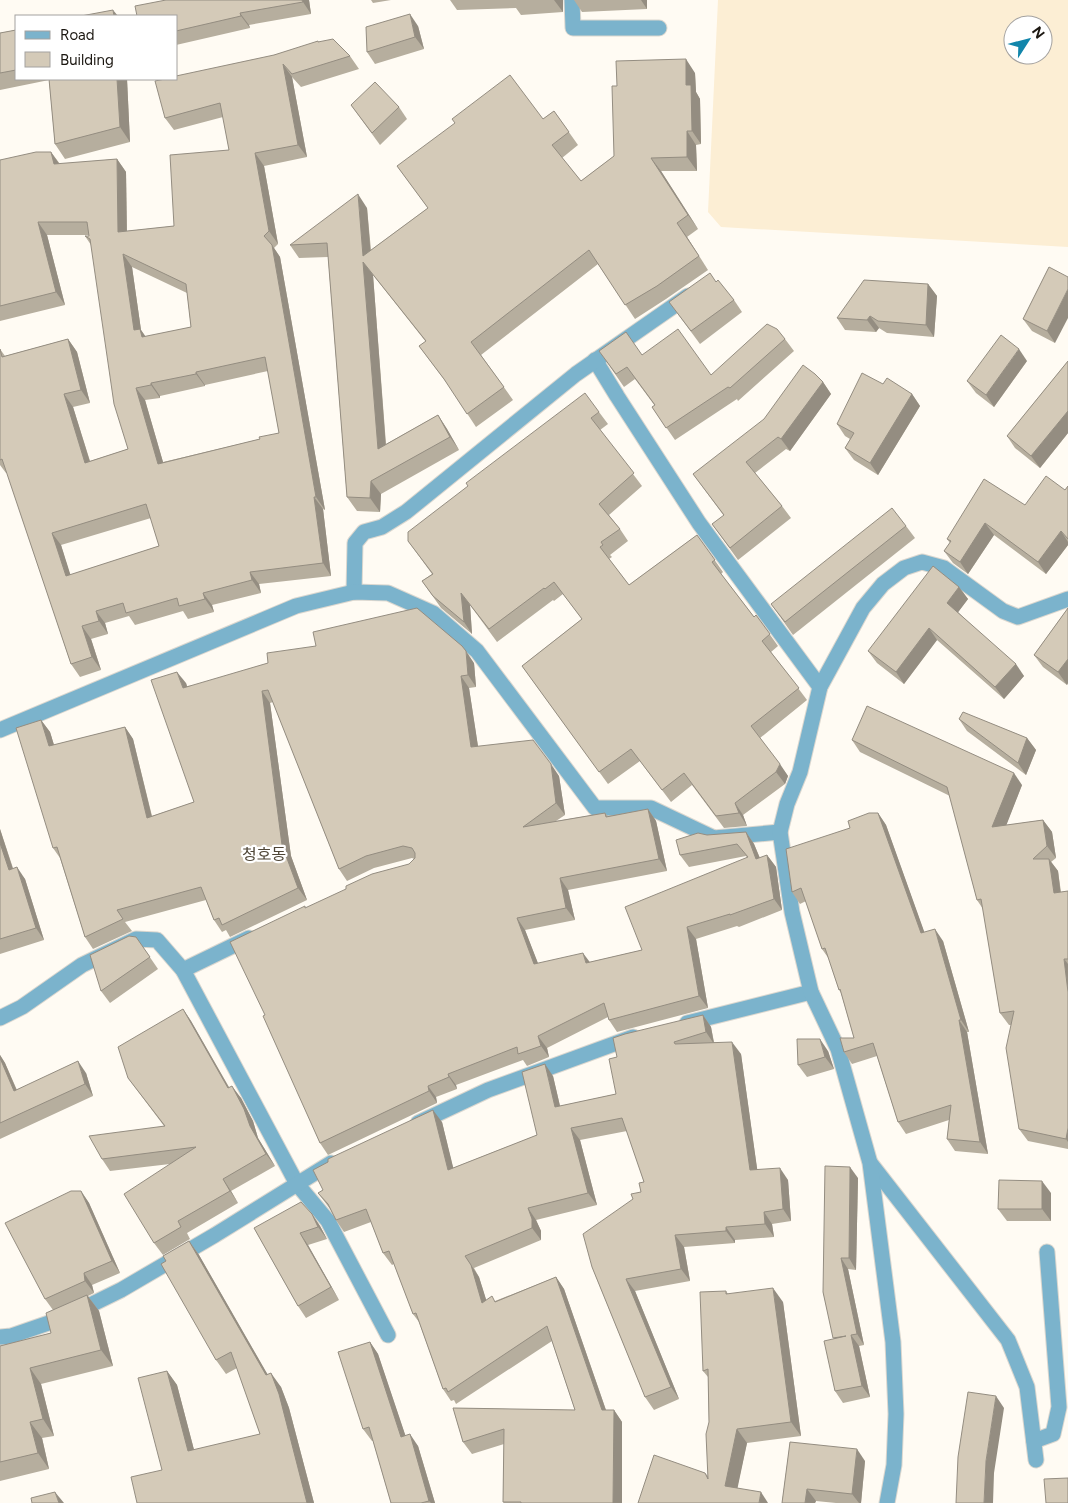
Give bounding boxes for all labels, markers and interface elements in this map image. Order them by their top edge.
legend [15,15,178,80]
north arrow [1003,15,1053,65]
text: N [1028,23,1048,42]
text: Road [60,26,95,44]
text: Building [60,51,114,69]
district label: 청호동 [242,845,286,864]

